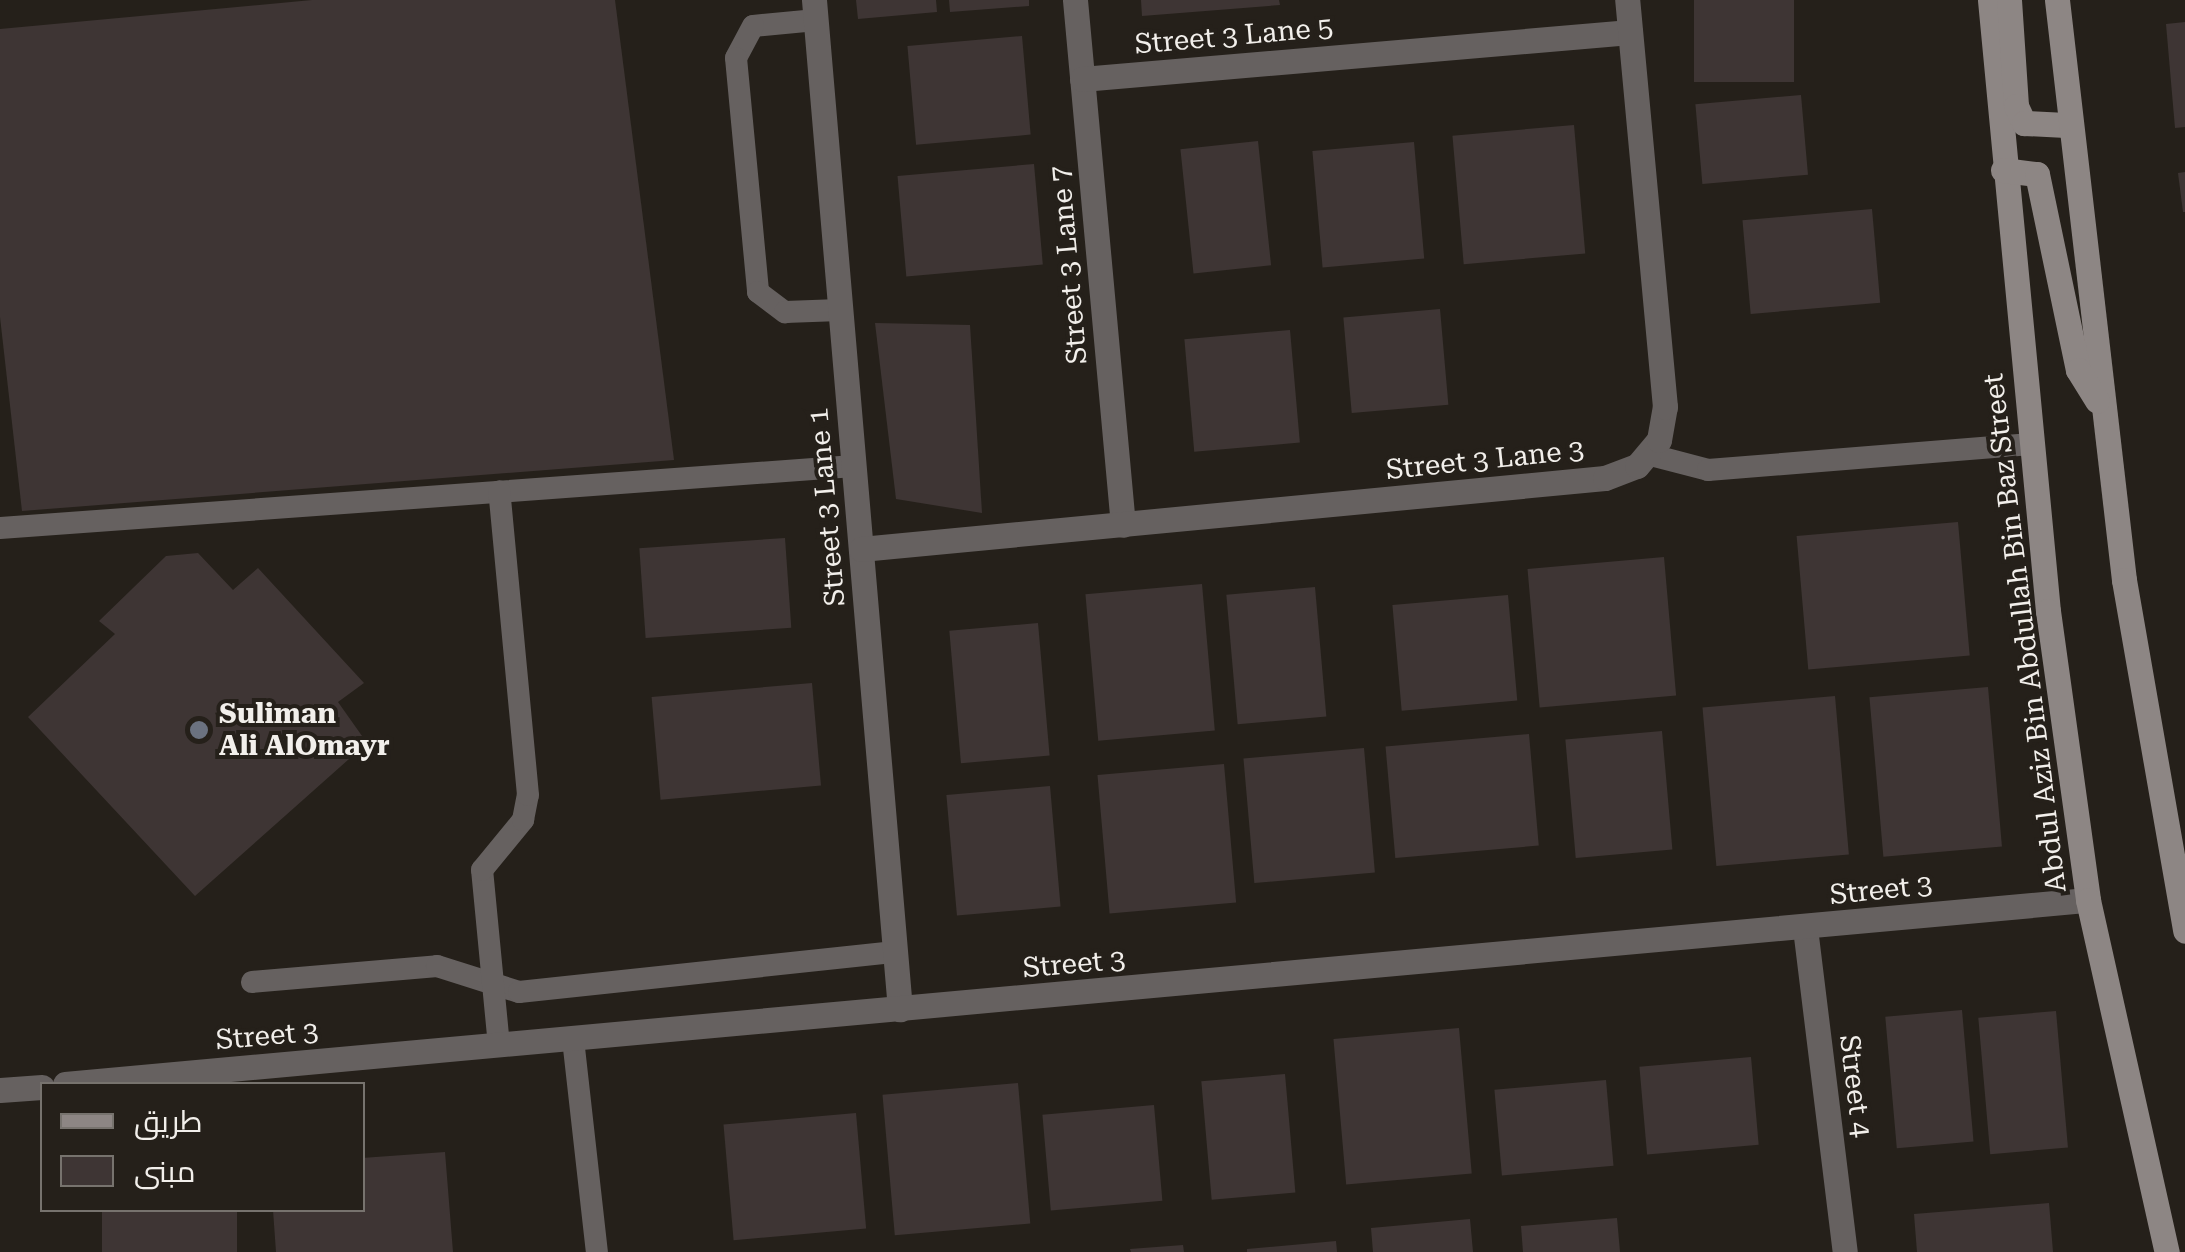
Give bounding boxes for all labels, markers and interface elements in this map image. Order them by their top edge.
street label: Street 3 Lane 5 [1133,11,1335,61]
street label: Street 3 Lane 7 [1044,164,1094,366]
street label: Abdul Aziz Bin Abdullah Bin Baz Street [1976,372,2074,894]
street label: Street 3 Lane 1 [802,406,852,608]
street label: Street 3 Lane 3 [1384,433,1586,487]
place label: Suliman Ali AlOmayr [219,697,390,763]
marker: Suliman Ali AlOmayr [188,719,210,741]
street label: Street 3 [1828,868,1934,912]
street label: Street 3 [1021,943,1127,985]
street label: Street 3 [214,1015,320,1057]
street label: Street 4 [1832,1033,1878,1139]
legend [40,1082,365,1212]
text: طريق [134,1104,203,1139]
text: مبنى [134,1154,195,1189]

